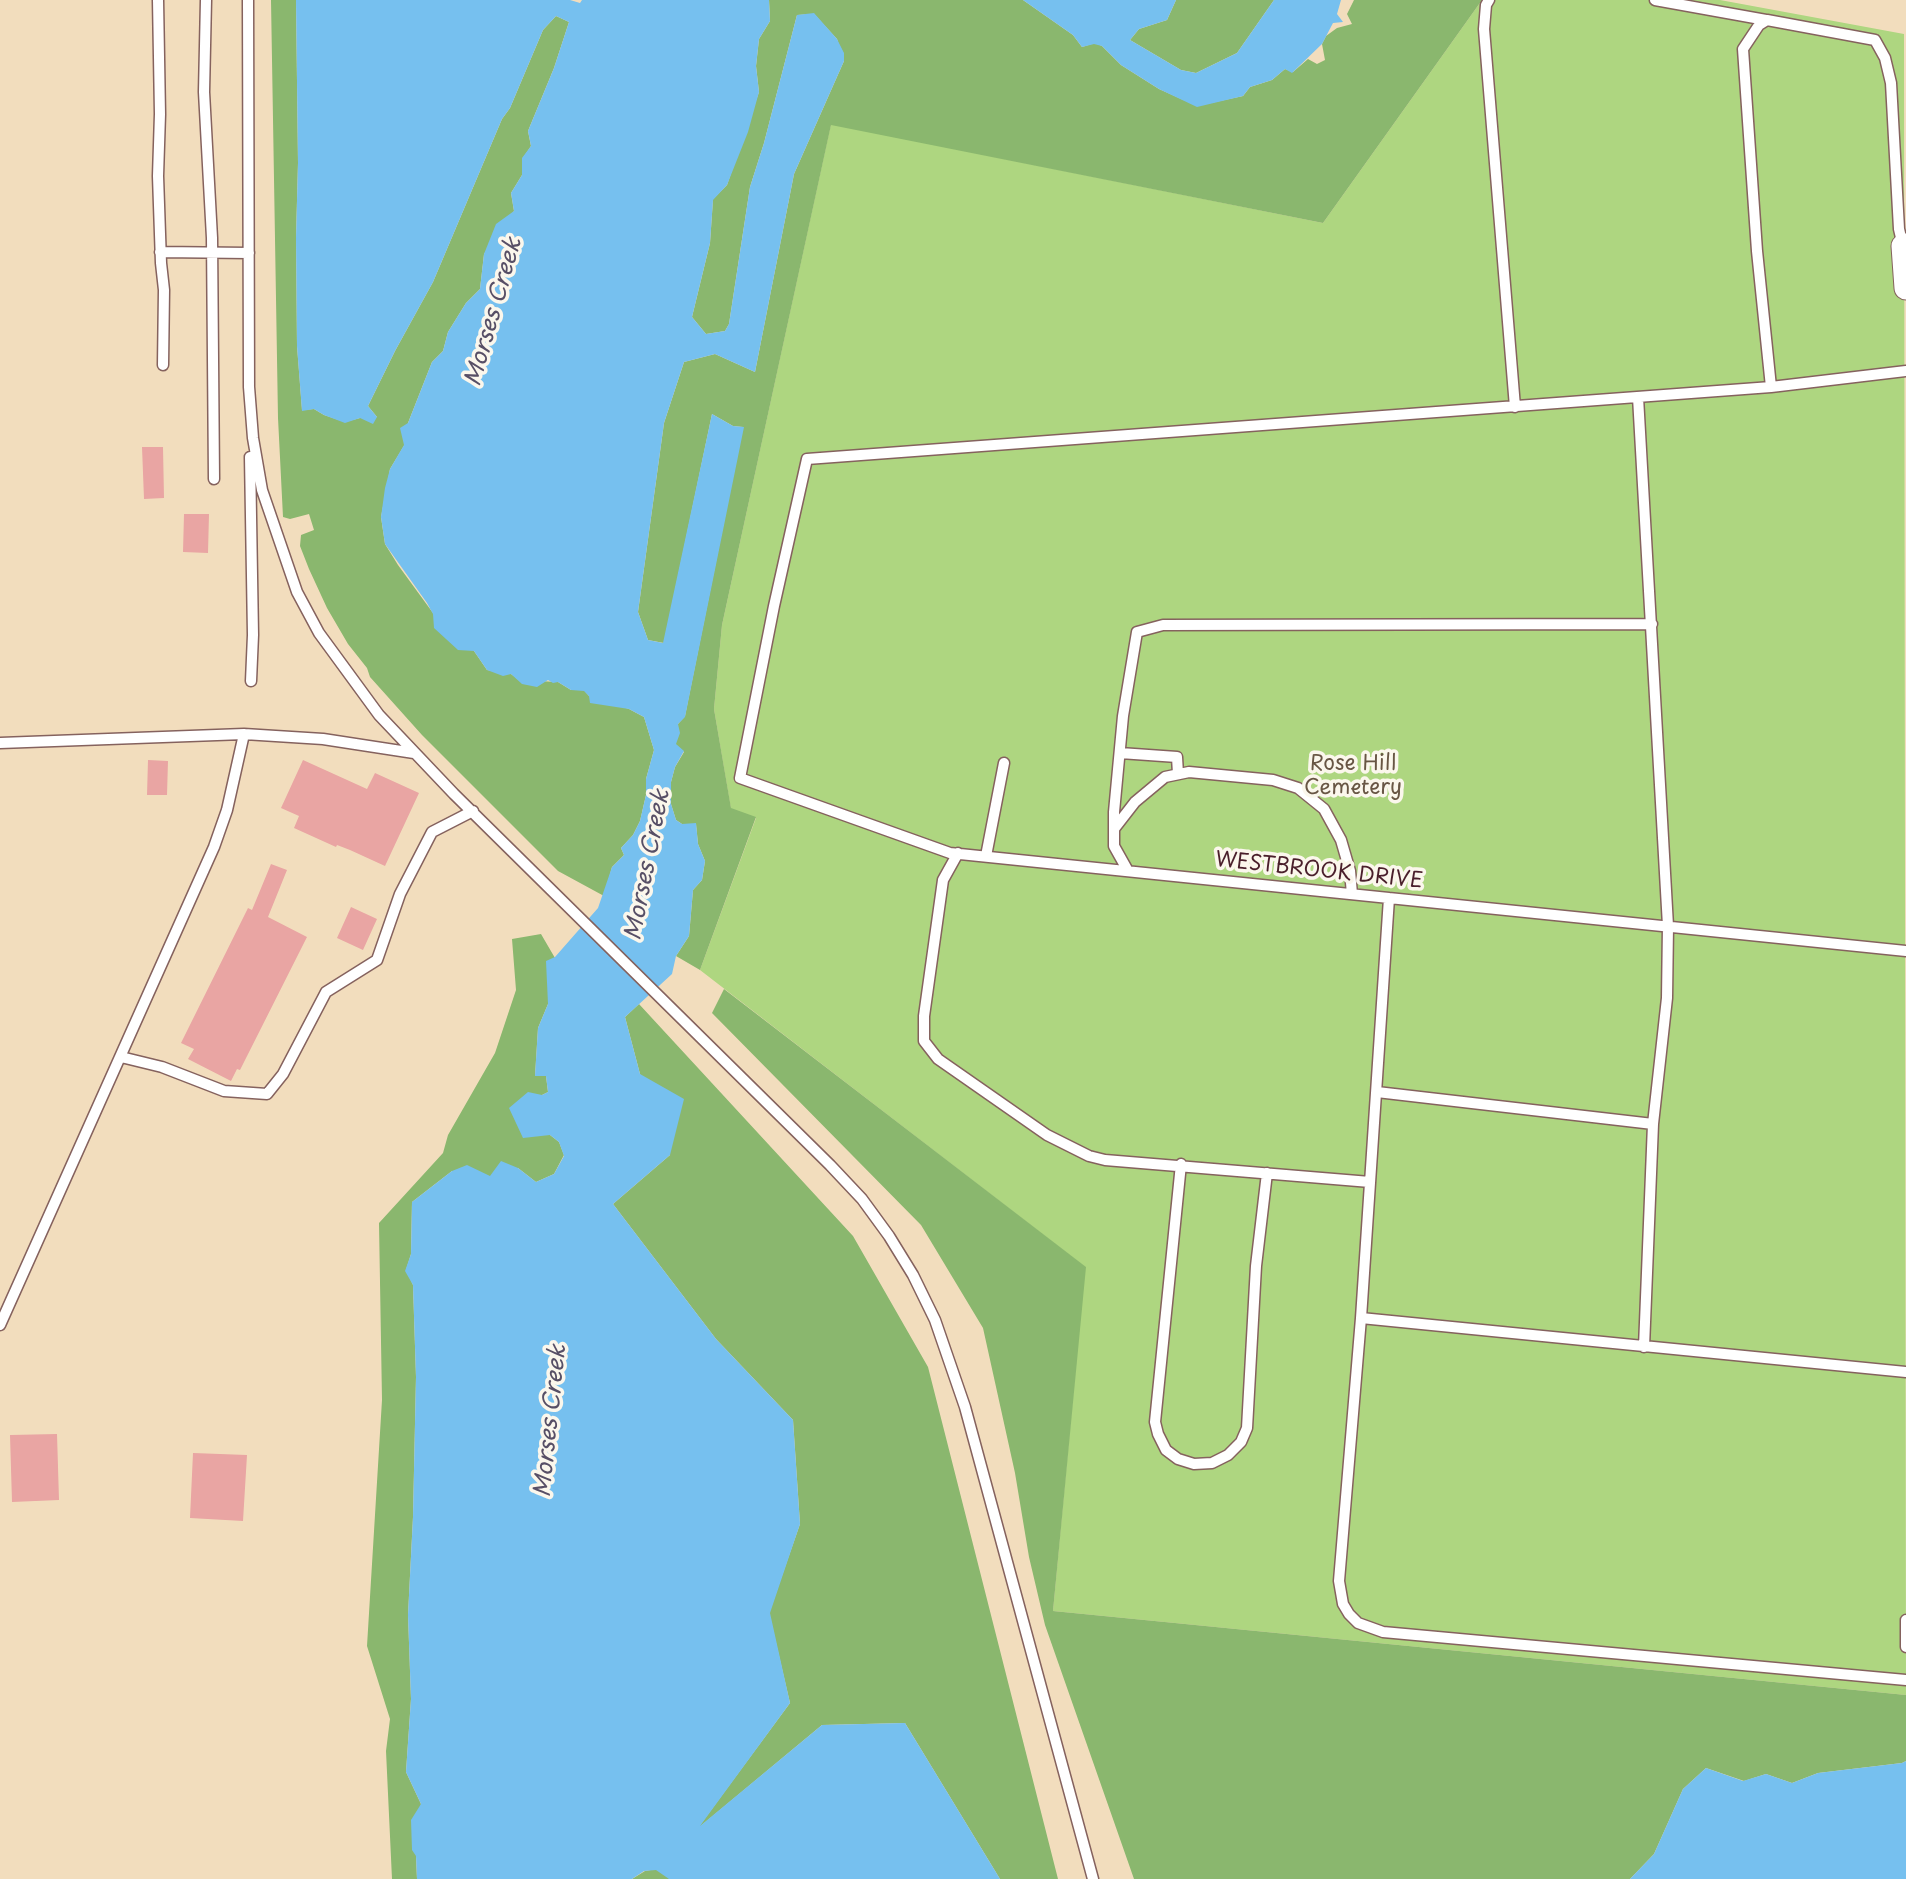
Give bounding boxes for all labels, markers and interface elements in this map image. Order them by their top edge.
water label: Morses Creek [460,235,528,389]
park label: Rose Hill Cemetery [1304,751,1402,801]
water label: Morses Creek [620,787,676,943]
street label: WESTBROOK DRIVE [1214,848,1424,894]
water label: Morses Creek [529,1344,573,1498]

